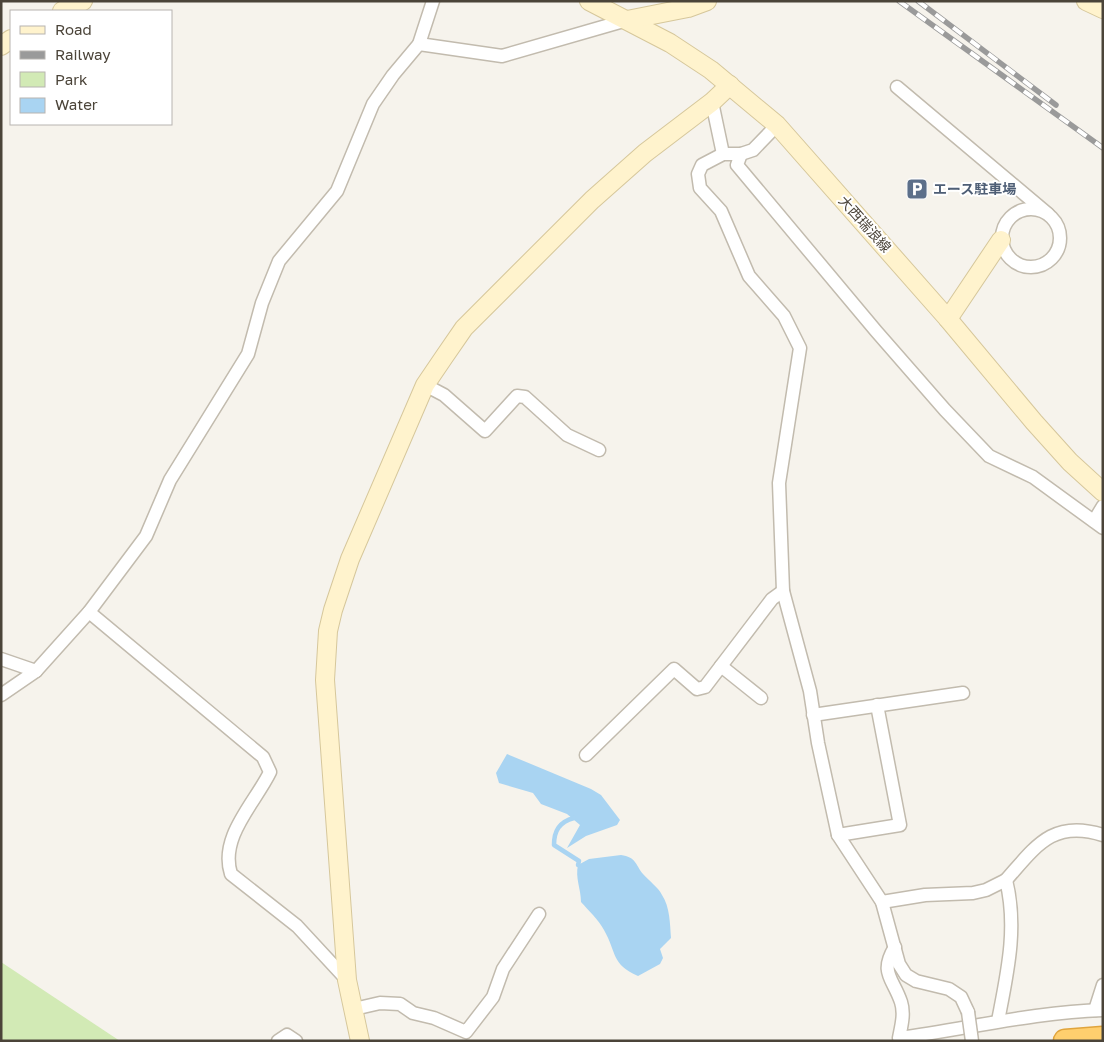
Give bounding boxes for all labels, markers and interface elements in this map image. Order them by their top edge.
legend [10,10,172,125]
text: Road [55,20,92,38]
text: Railway [55,45,111,63]
text: Park [55,70,88,88]
text: Water [55,95,98,113]
parking icon: エース駐車場 [905,177,929,201]
place label: エース駐車場 [933,180,1016,197]
street label: 大西瑞浪線 [836,192,895,255]

